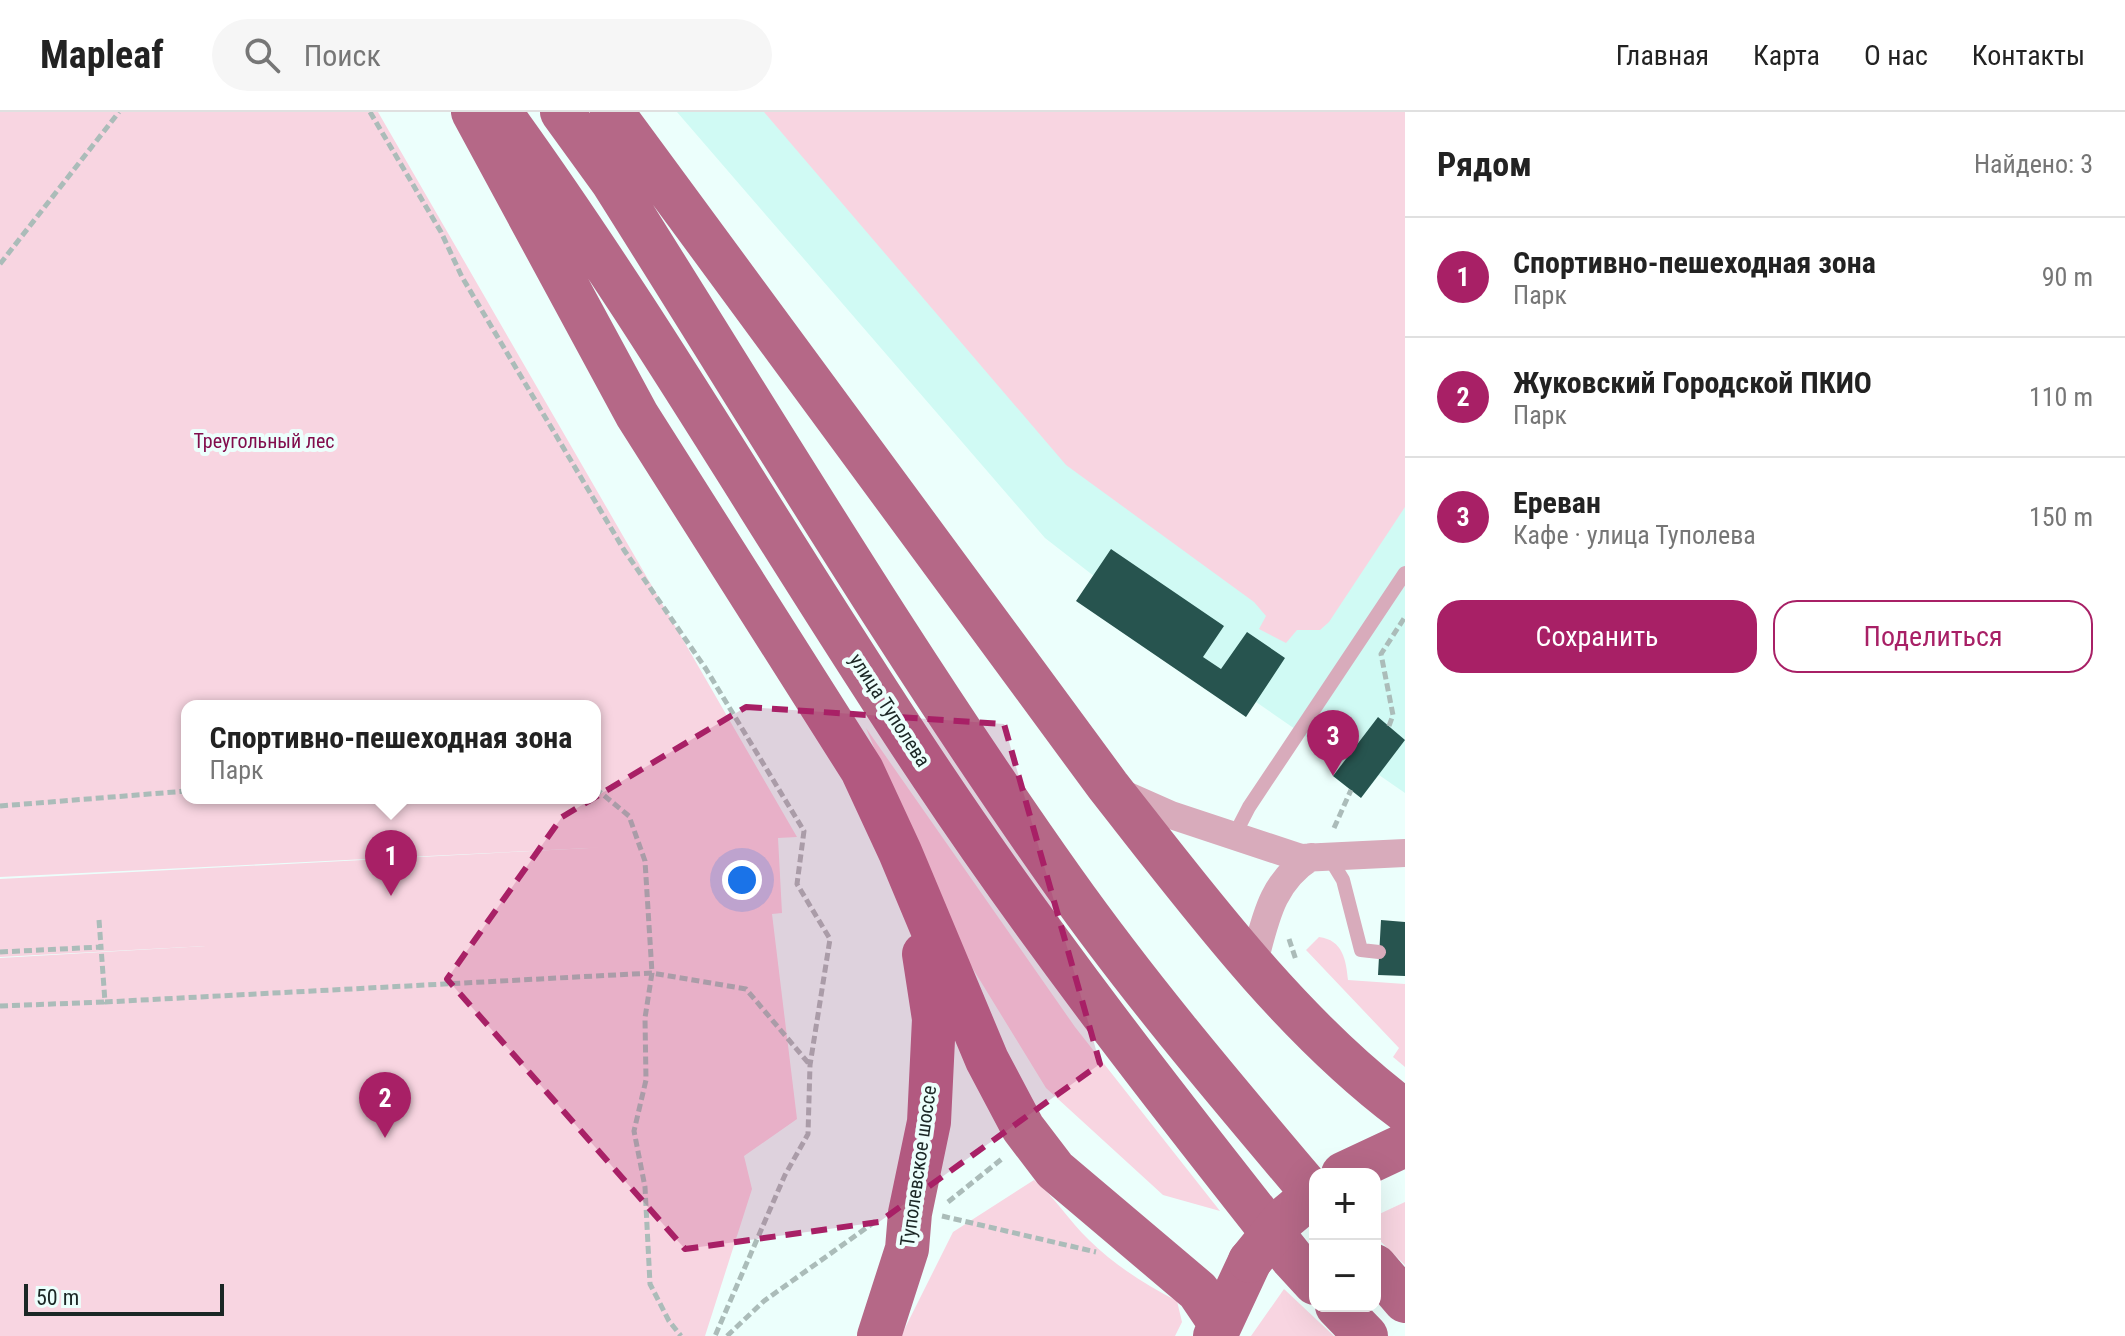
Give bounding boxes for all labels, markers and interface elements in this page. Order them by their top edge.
search box [212,19,772,91]
text: Mapleaf [40,33,164,77]
icon: search [240,33,284,77]
text: Поиск [304,38,381,73]
text: Главная [1616,39,1709,72]
text: Карта [1753,39,1820,72]
text: О нас [1864,39,1928,72]
text: Контакты [1972,39,2085,72]
text: Рядом [1437,144,1532,184]
text: Найдено: 3 [1974,149,2093,179]
text: Спортивно-пешеходная зона [1513,245,1876,280]
text: 1 [1456,262,1470,292]
text: 90 m [2042,262,2093,292]
text: Парк [1513,280,1567,310]
text: Жуковский Городской ПКИО [1513,365,1872,400]
text: 2 [1456,382,1470,412]
text: 110 m [2029,382,2093,412]
text: Парк [1513,400,1567,430]
park label: Треугольный лес [193,429,335,453]
text: Ереван [1513,485,1601,520]
text: 3 [1456,502,1470,532]
text: 150 m [2029,502,2093,532]
text: Кафе · улица Туполева [1513,520,1756,550]
button: Сохранить [1437,600,1757,673]
button: Поделиться [1773,600,2093,673]
street label: улица Туполева [845,649,935,771]
popup [181,700,601,804]
pin: 3 [1307,710,1359,776]
text: Спортивно-пешеходная зона [210,720,572,755]
text: Парк [210,755,263,785]
pin: 1 [365,830,417,896]
your location [722,860,762,900]
pin: 2 [359,1072,411,1138]
street label: Туполевское шоссе [895,1084,941,1248]
map controls [1309,1168,1381,1312]
button: + [1309,1168,1381,1240]
button: − [1309,1240,1381,1312]
scale bar [24,1280,224,1316]
text: 50 m [36,1285,79,1310]

